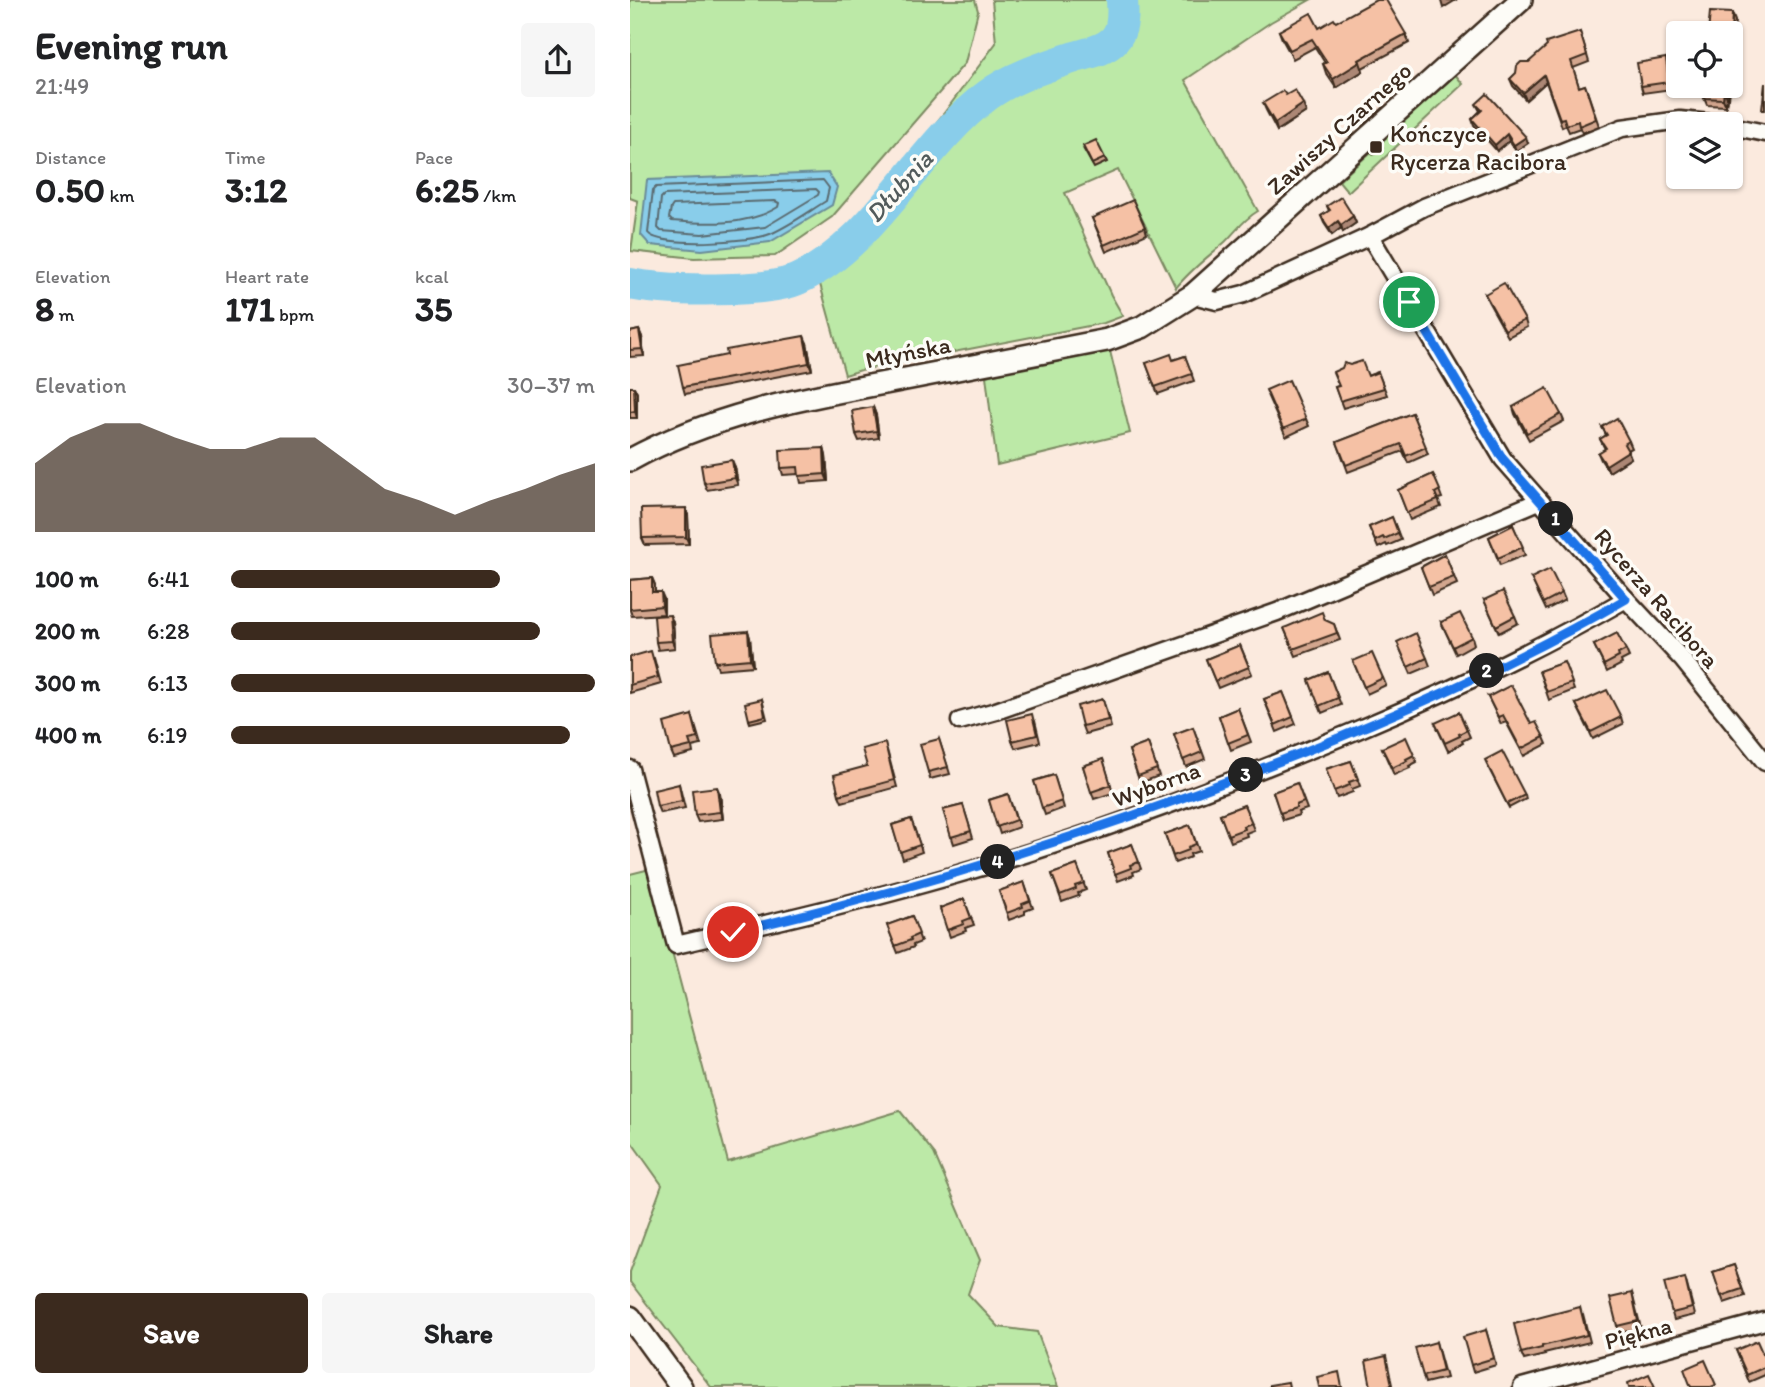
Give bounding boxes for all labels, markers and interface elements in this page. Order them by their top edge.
map controls [1666,21,1743,189]
button: locate [1666,21,1743,98]
text: Evening run [35,23,228,69]
button: share [521,23,595,97]
street label: Zawiszy Czarnego [1261,55,1417,201]
text: 21:49 [35,72,89,100]
button: layers [1666,112,1743,189]
place label: Kończyce Rycerza Racibora [1390,119,1567,176]
marker: Kończyce Rycerza Racibora [1368,139,1384,155]
water label: Dłubnia [858,143,940,229]
text: Distance [35,146,106,169]
text: Time [225,146,266,169]
text: Pace [415,146,453,169]
text: 0.50 [35,169,105,211]
text: 3:12 [225,169,287,211]
text: 6:25 [415,169,479,211]
text: km [105,184,135,207]
text: /km [479,184,516,207]
text: Elevation [35,265,111,288]
text: Heart rate [225,265,309,288]
text: kcal [415,265,449,288]
pin [1379,272,1439,332]
icon: arrive [1390,283,1428,321]
text: 8 [35,288,54,330]
text: 171 [225,288,275,330]
text: 35 [415,288,452,330]
text: m [54,303,74,326]
text: bpm [275,303,314,326]
street label: Młyńska [863,329,954,374]
text: Elevation [35,371,126,399]
text: 30–37 m [507,371,595,399]
pin: 1 [1538,502,1574,536]
text: 1 [1551,507,1560,530]
street label: Rycerza Racibora [1588,522,1726,675]
text: 100 m [35,565,99,593]
text: 6:41 [147,565,189,593]
text: 200 m [35,617,100,645]
text: 6:28 [147,617,190,645]
pin: 2 [1470,654,1504,688]
text: 2 [1482,659,1492,682]
text: 300 m [35,669,100,697]
text: 6:13 [147,669,188,697]
text: 400 m [35,721,102,749]
text: 6:19 [147,721,188,749]
street label: Wyborna [1108,755,1204,813]
pin: 3 [1228,758,1264,792]
text: 3 [1240,763,1251,786]
pin: 4 [980,844,1016,880]
text: 4 [992,850,1003,873]
pin [703,902,763,962]
icon: check [714,913,752,951]
button: Save [35,1293,308,1373]
button: Share [322,1293,595,1373]
street label: Piękna [1601,1310,1675,1356]

